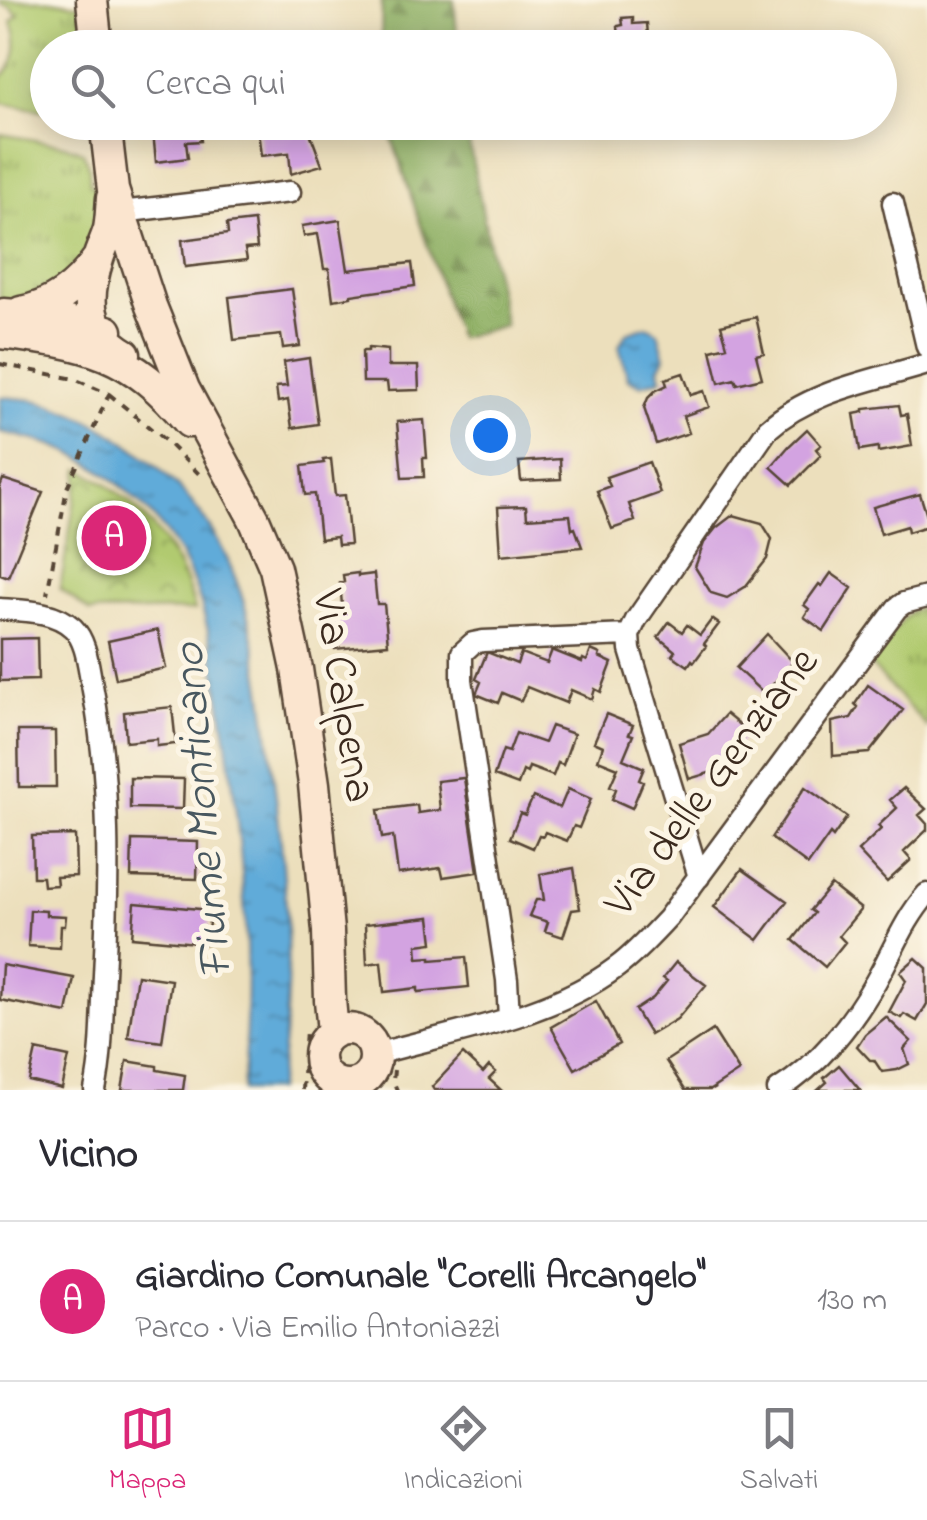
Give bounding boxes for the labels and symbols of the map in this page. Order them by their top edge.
your location [465,410,516,461]
pin: A [82,500,146,576]
street label: Via Calpena [292,584,391,807]
street label: Via delle Genziane [589,633,837,933]
water label: Fiume Monticano [154,638,254,982]

